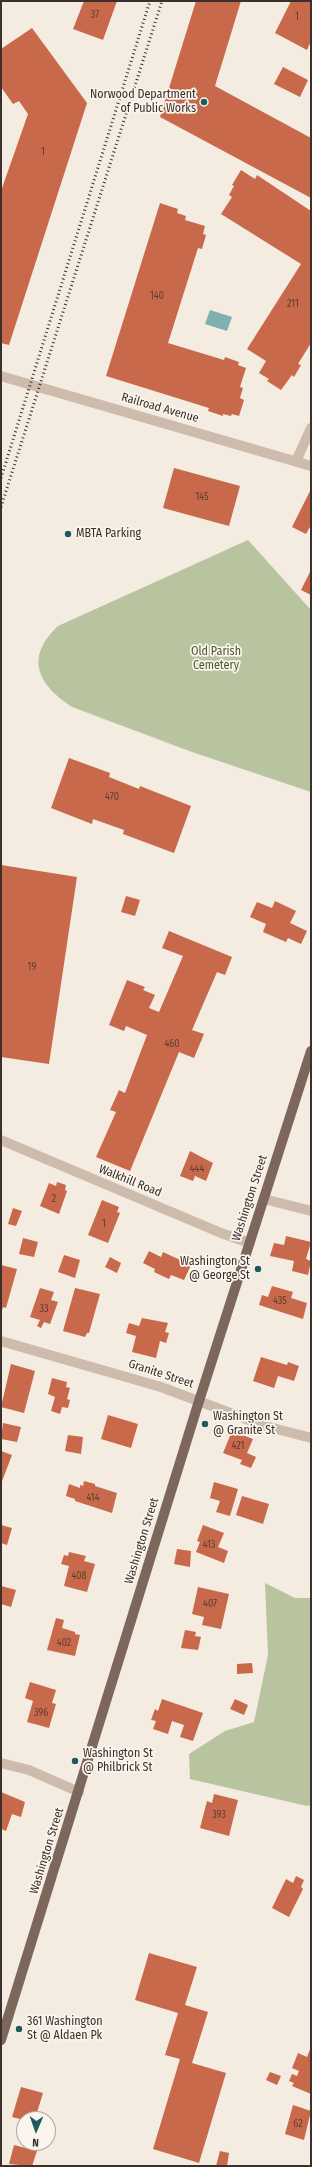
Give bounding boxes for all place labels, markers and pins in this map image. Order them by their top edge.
place label: Norwood Department of Public Works [90,88,196,116]
marker: Norwood Department of Public Works [199,97,209,107]
place label: MBTA Parking [76,527,141,541]
marker: MBTA Parking [63,529,73,539]
place label: Washington St @ George St [180,1255,250,1283]
marker: Washington St @ George St [253,1264,263,1274]
place label: Washington St @ Granite St [213,1410,283,1438]
marker: Washington St @ Granite St [200,1419,210,1429]
place label: Washington St @ Philbrick St [83,1747,153,1775]
marker: Washington St @ Philbrick St [70,1756,80,1766]
place label: 361 Washington St @ Aldaen Pk [27,2015,103,2043]
marker: 361 Washington St @ Aldaen Pk [14,2024,24,2034]

